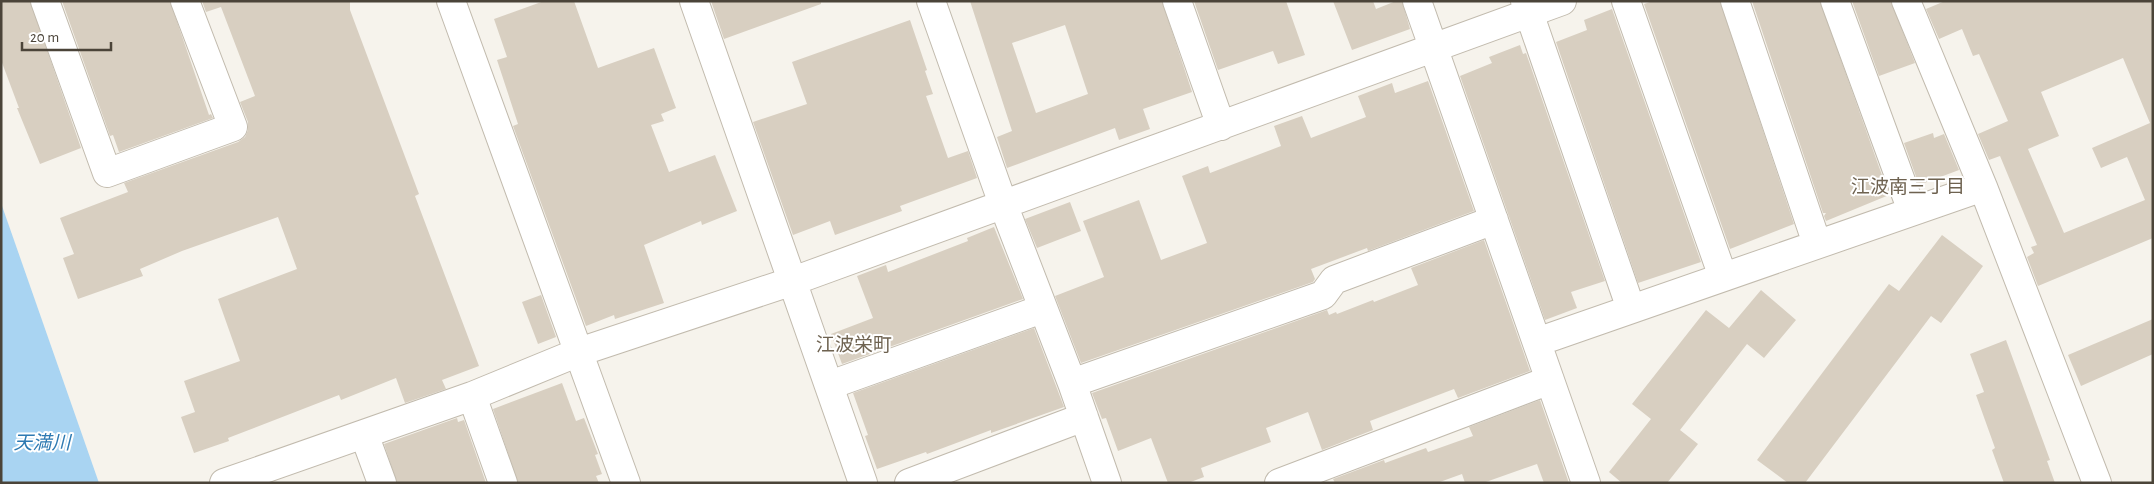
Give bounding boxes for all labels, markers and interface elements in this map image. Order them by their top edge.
scale bar [22,20,111,52]
text: 20 m [30,30,59,45]
district label: 江波南三丁目 [1851,177,1965,197]
district label: 江波栄町 [816,335,892,355]
water label: 天満川 [13,433,72,453]

